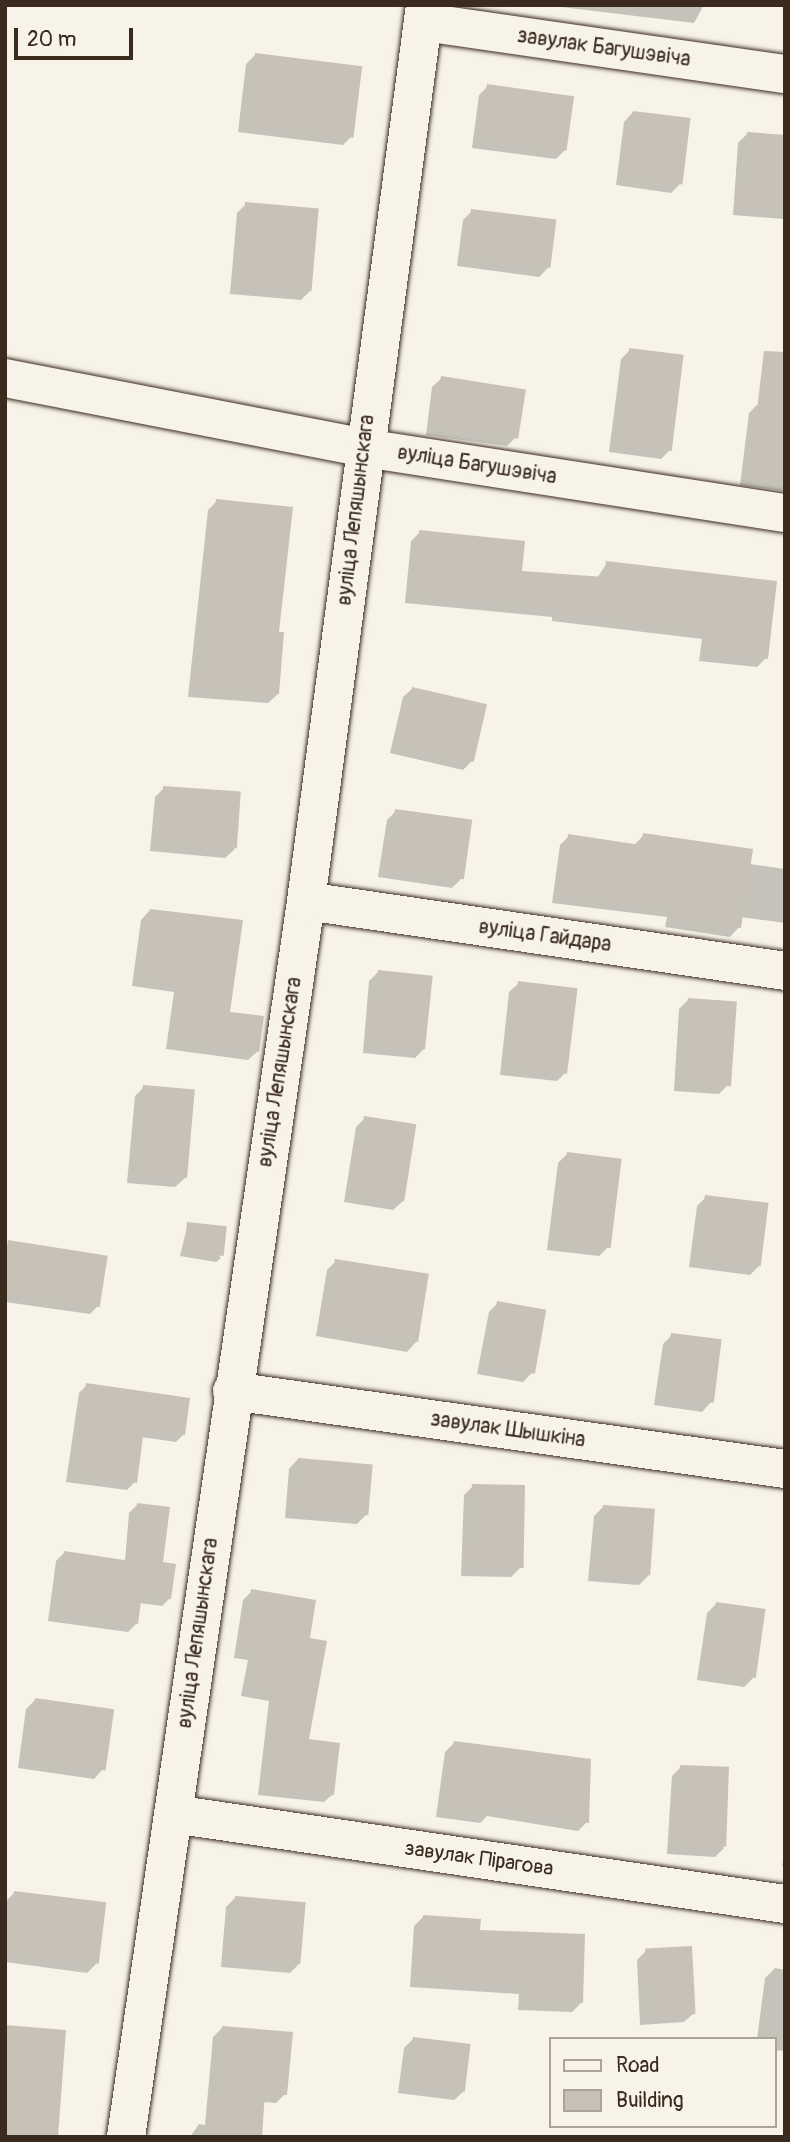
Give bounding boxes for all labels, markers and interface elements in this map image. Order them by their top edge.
scale bar [18,14,136,58]
street label: завулак Багушэвіча [516,23,692,73]
text: 20 m [27,26,76,53]
street label: вуліца Лепяшынскага [332,413,380,607]
street label: вуліца Багушэвіча [396,440,558,490]
street label: вуліца Гайдара [477,914,613,958]
street label: вуліца Лепяшынскага [253,975,307,1169]
street label: завулак Шышкіна [429,1407,587,1453]
street label: вуліца Лепяшынскага [172,1536,224,1730]
street label: завулак Пірагова [403,1836,555,1882]
legend [548,2037,776,2128]
text: Road [616,2052,660,2079]
text: Building [616,2087,683,2114]

